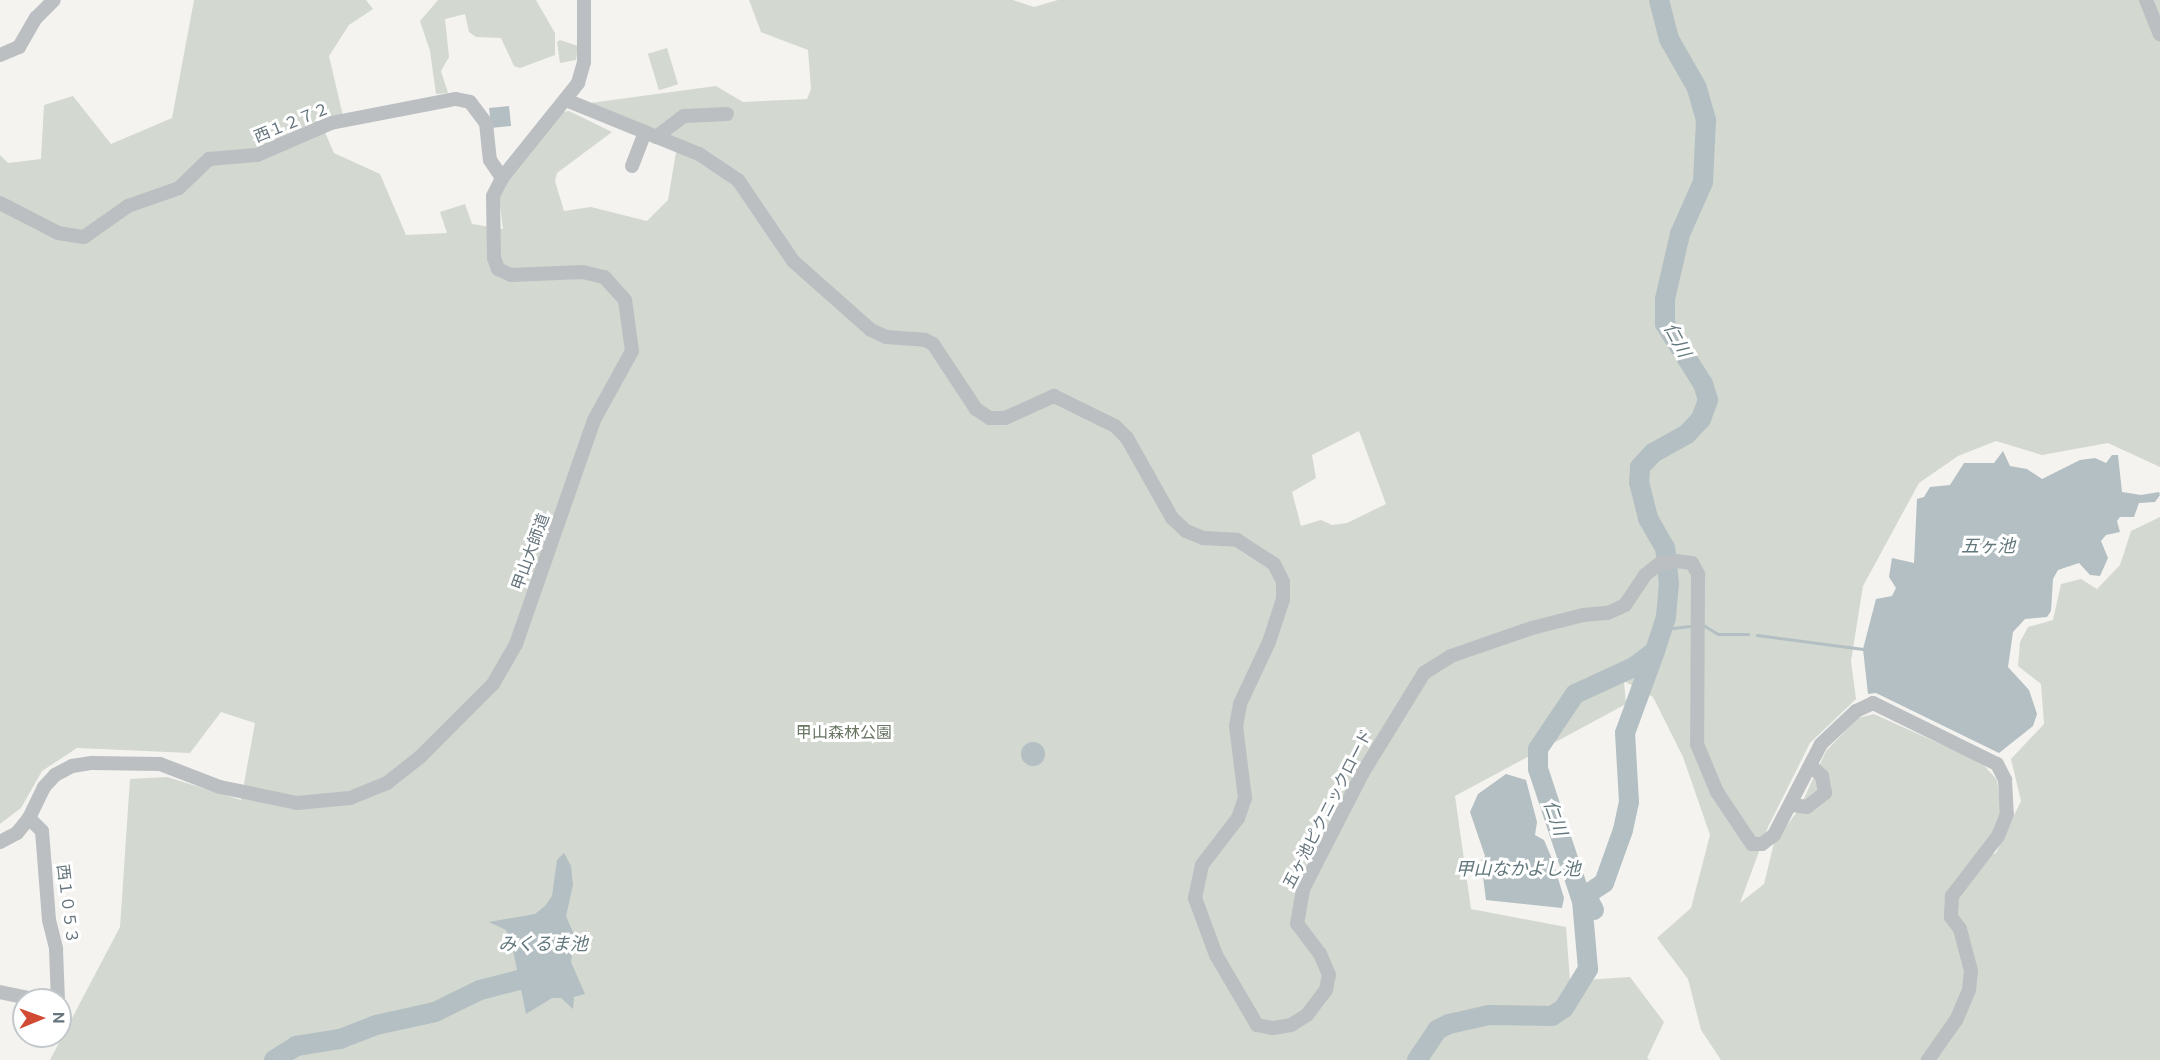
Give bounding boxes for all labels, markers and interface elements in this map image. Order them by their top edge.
street label: 西１２７２ [251,99,333,147]
water label: 仁川 [1659,319,1695,361]
street label: 甲山大師道 [508,511,554,593]
water label: 五ヶ池 [1961,535,2015,557]
park label: 甲山森林公園 [796,723,892,743]
street label: 五ヶ池ピクニックロード [1279,726,1377,892]
water label: 仁川 [1539,797,1571,839]
water label: 甲山なかよし池 [1455,858,1581,880]
street label: 西１０５３ [53,863,81,945]
water label: みくるま池 [498,933,588,955]
north arrow [12,988,72,1048]
text: N [48,1012,69,1024]

